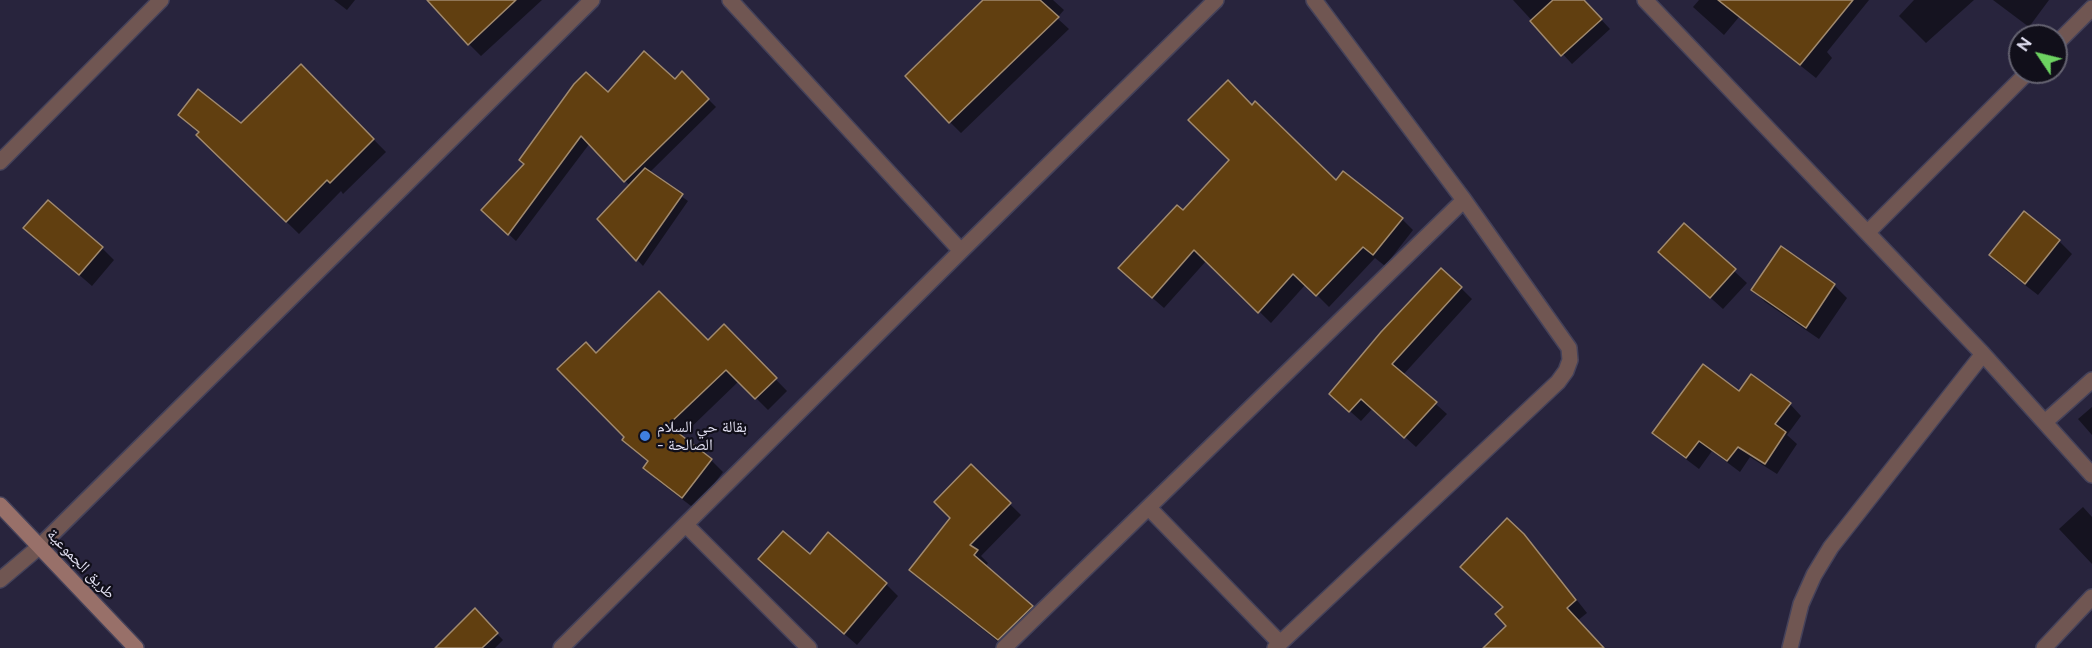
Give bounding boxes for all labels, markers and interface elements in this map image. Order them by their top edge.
north arrow [2008,24,2068,84]
text: N [2013,34,2036,55]
place label: بقالة حي السلام - الصالحة [657,417,747,455]
marker: بقالة حي السلام - الصالحة [638,429,652,443]
street label: طريق الجموعية [43,525,119,603]

